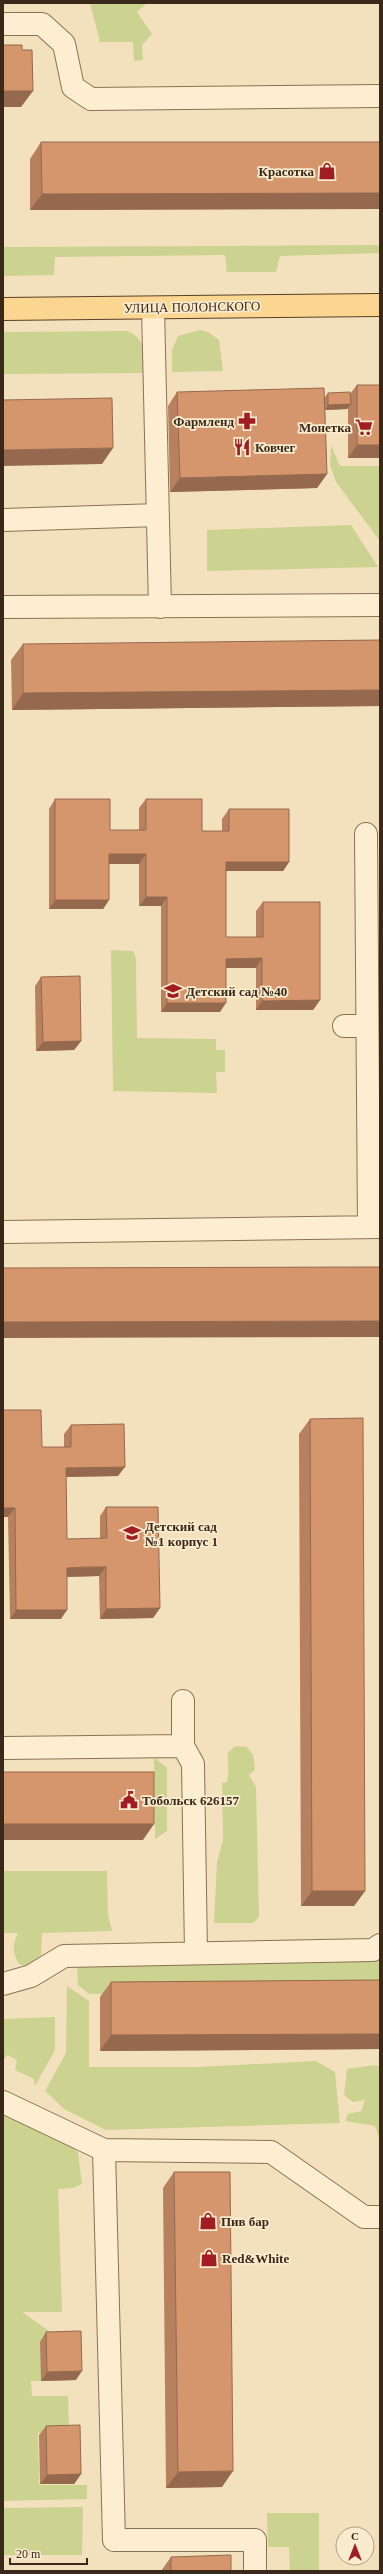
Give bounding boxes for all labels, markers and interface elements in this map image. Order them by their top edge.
shop icon: Красотка [317,161,337,181]
place label: Красотка [259,164,314,179]
street label: УЛИЦА ПОЛОНСКОГО [124,298,260,316]
pharmacy icon: Фармленд [237,411,257,431]
place label: Фармленд [173,414,234,429]
supermarket icon: Монетка [354,417,374,437]
place label: Монетка [299,420,351,435]
restaurant icon: Ковчег [232,437,252,457]
place label: Ковчег [255,440,296,455]
school or university icon: Детский сад №40 [163,981,183,1001]
place label: Детский сад №40 [186,984,287,999]
place label: Детский сад №1 корпус 1 [145,1519,218,1549]
school or university icon: Детский сад №1 корпус 1 [122,1523,142,1543]
public building icon: Тобольск 626157 [119,1790,139,1810]
place label: Тобольск 626157 [142,1793,239,1808]
shop icon: Пив бар [198,2211,218,2231]
place label: Пив бар [221,2214,269,2229]
shop icon: Red&White [199,2248,219,2268]
place label: Red&White [222,2251,289,2266]
north arrow [335,2526,375,2566]
text: С [351,2530,359,2542]
scale bar [10,2540,87,2566]
text: 20 m [16,2547,41,2561]

